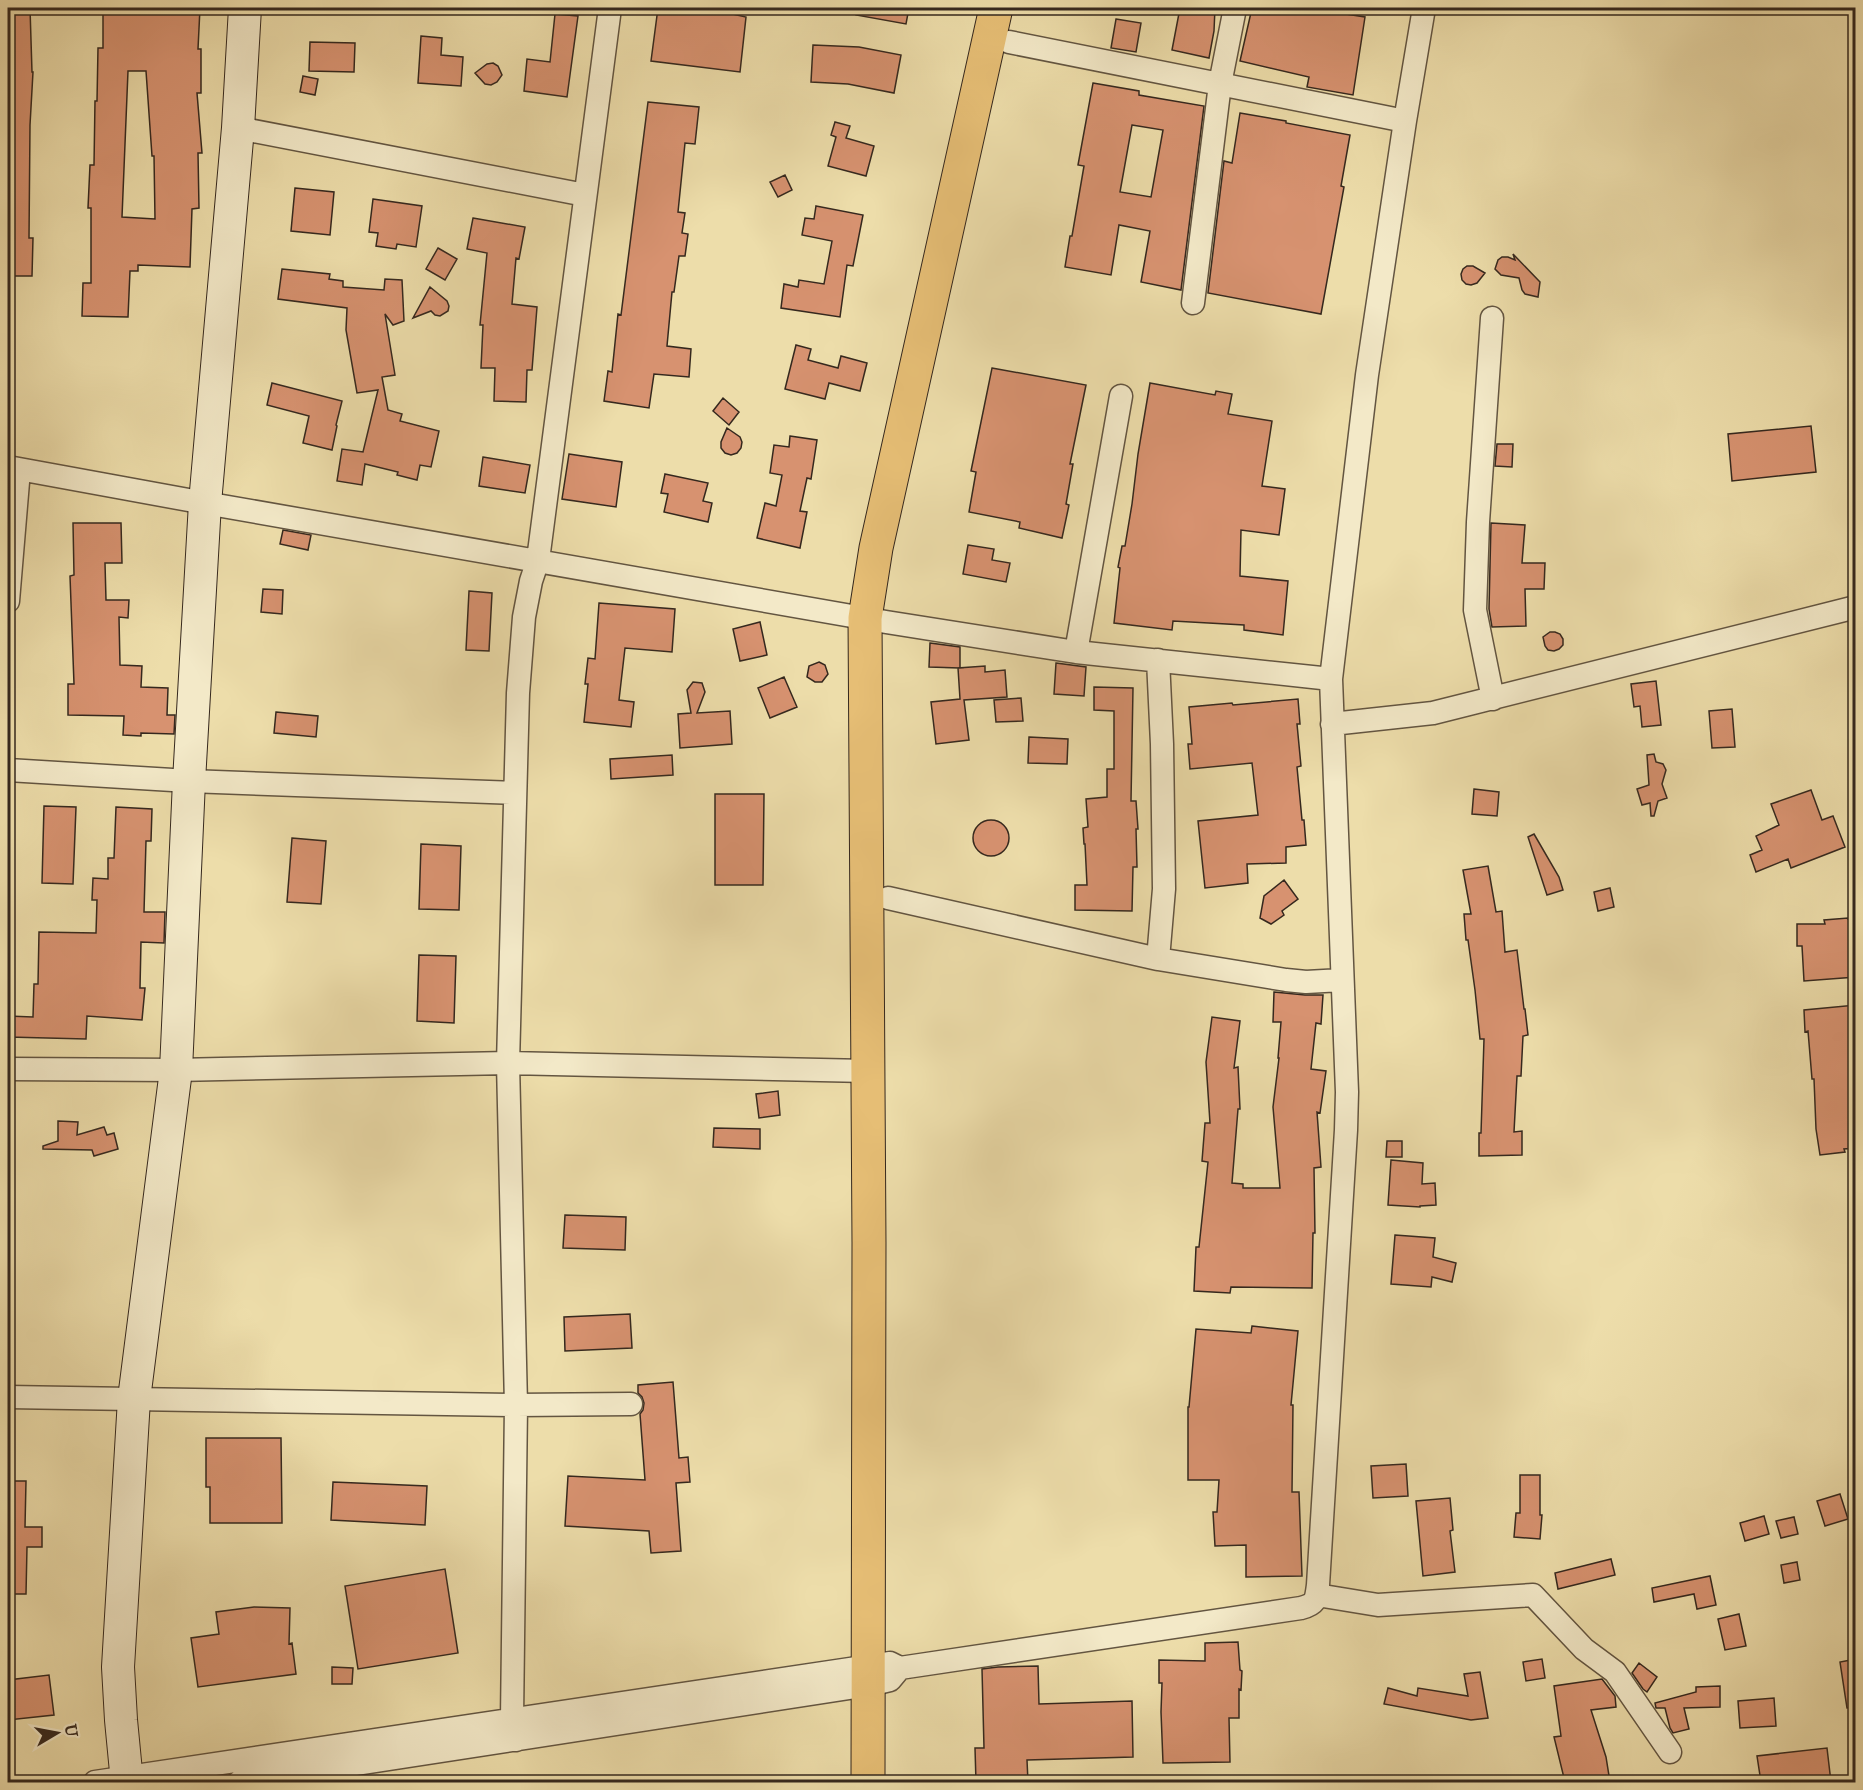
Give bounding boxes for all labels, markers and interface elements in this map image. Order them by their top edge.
north arrow [27,1703,87,1763]
text: U [61,1723,82,1739]

